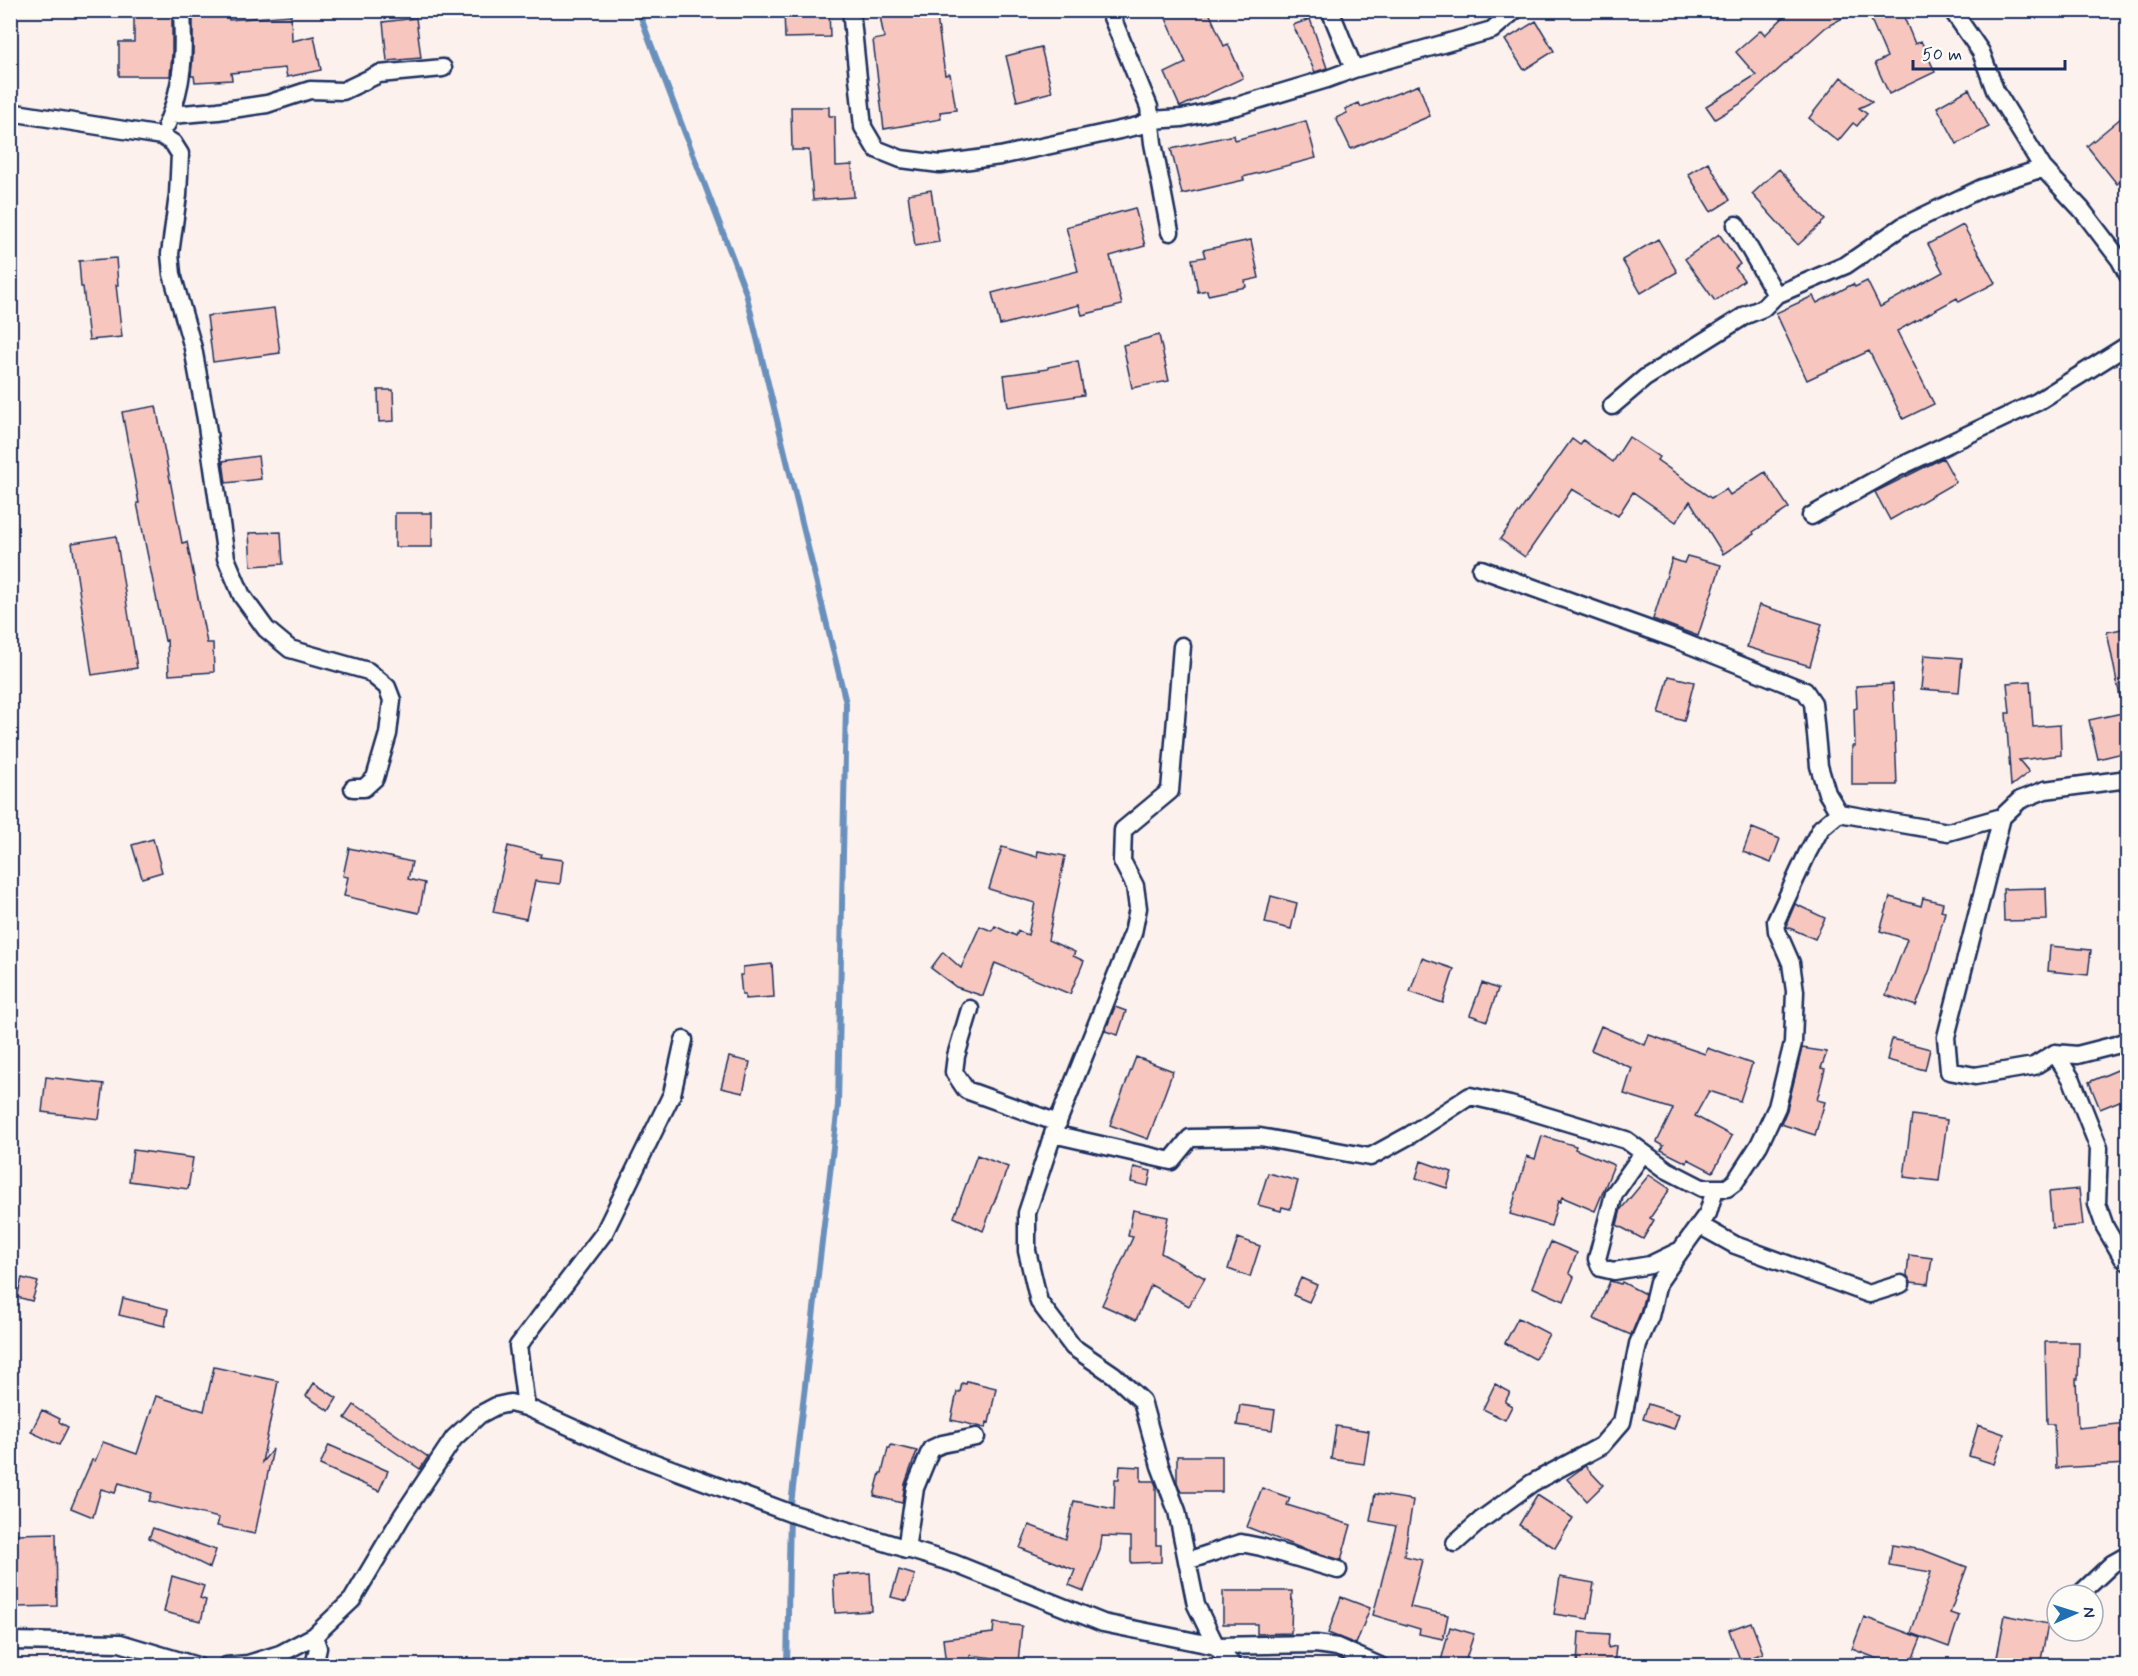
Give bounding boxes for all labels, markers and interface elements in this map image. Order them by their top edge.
scale bar [1913,33,2064,71]
text: 50 m [1922,43,1962,67]
north arrow [2045,1583,2105,1643]
text: N [2078,1606,2099,1618]

